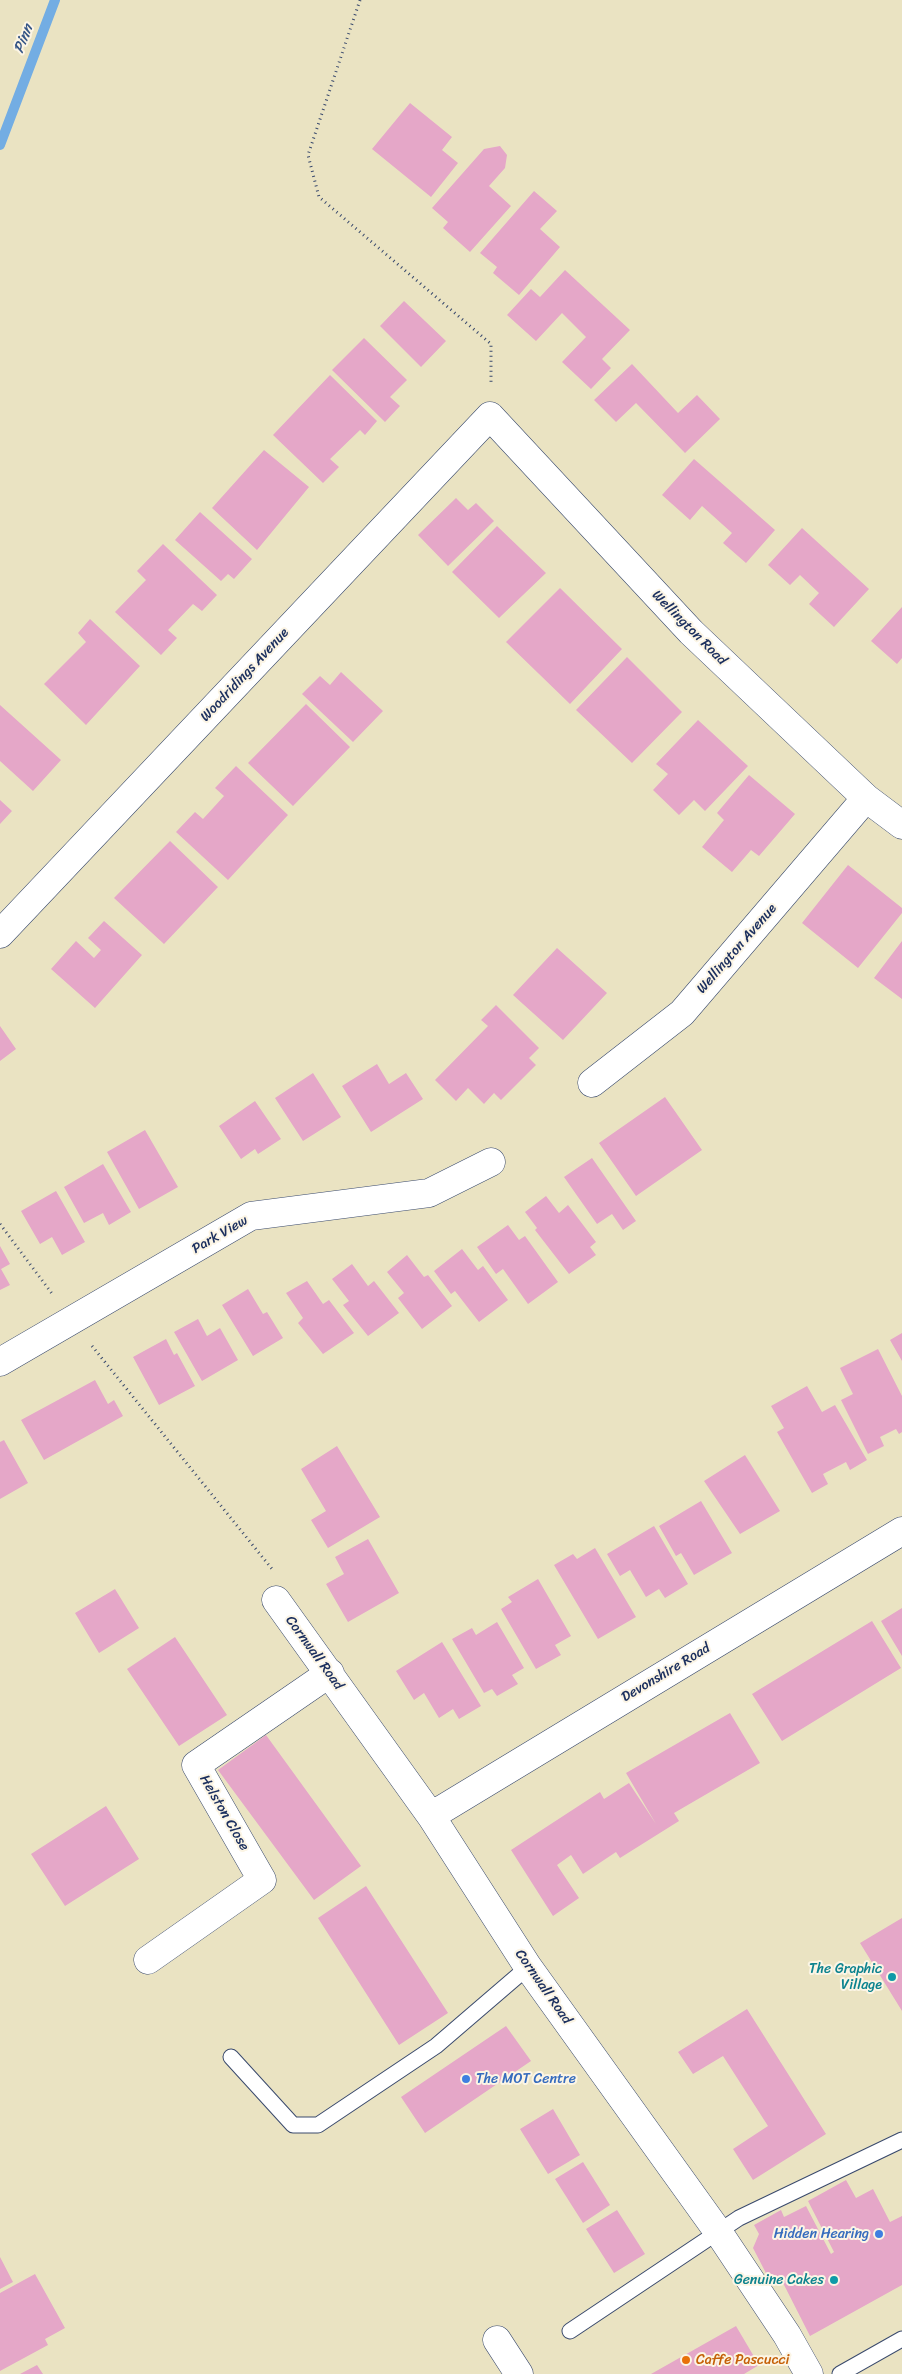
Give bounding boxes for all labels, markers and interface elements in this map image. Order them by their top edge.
water label: Pinn [10,22,38,56]
street label: Wellington Road [648,587,730,669]
street label: Woodridings Avenue [197,625,293,725]
street label: Wellington Avenue [693,901,781,997]
street label: Park View [189,1212,251,1258]
street label: Cornwall Road [281,1613,347,1693]
street label: Devonshire Road [619,1640,713,1706]
street label: Helston Close [195,1772,253,1854]
street label: Cornwall Road [511,1946,575,2028]
place label: The Graphic Village [809,1961,882,1994]
marker: The Graphic Village [886,1971,898,1983]
place label: The MOT Centre [476,2071,576,2087]
marker: The MOT Centre [460,2073,472,2085]
place label: Hidden Hearing [774,2226,869,2242]
marker: Hidden Hearing [873,2228,885,2240]
place label: Genuine Cakes [734,2272,824,2288]
marker: Genuine Cakes [828,2274,840,2286]
place label: Caffe Pascucci [696,2352,789,2368]
marker: Caffe Pascucci [680,2354,692,2366]

